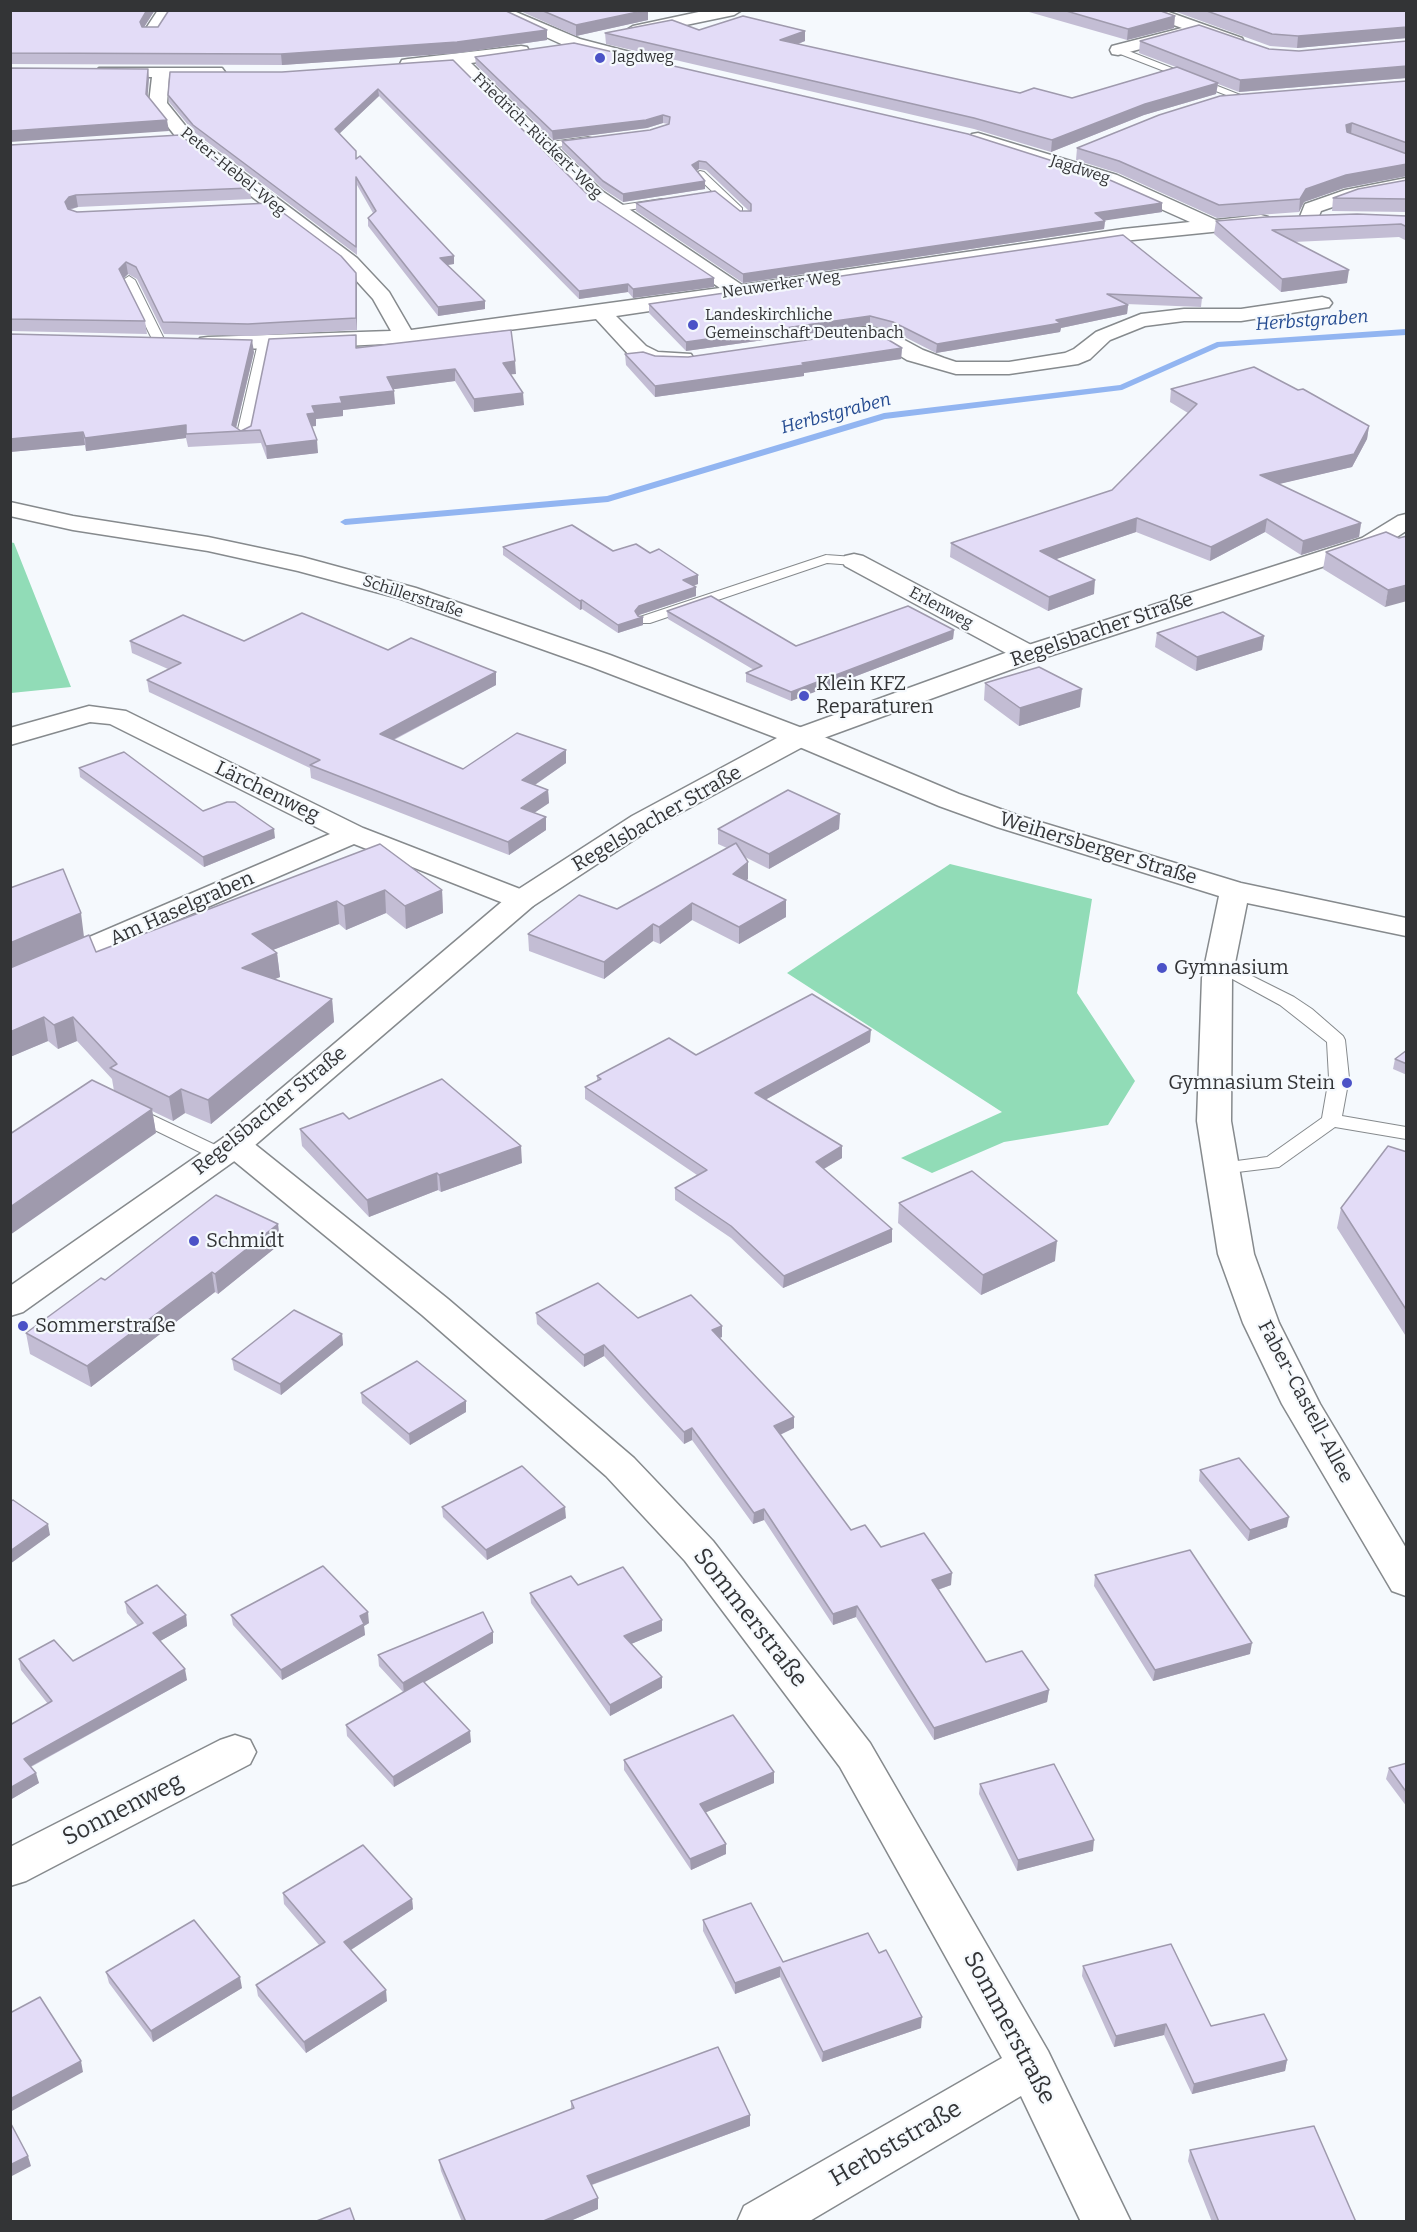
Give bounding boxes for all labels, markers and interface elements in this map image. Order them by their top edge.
place label: Jagdweg [612,48,674,68]
marker: Jagdweg [593,51,607,65]
street label: Friedrich-Rückert-Weg [468,69,606,203]
street label: Peter-Hebel-Weg [177,124,289,220]
street label: Jagdweg [1048,151,1112,189]
street label: Neuwerker Weg [721,267,841,303]
place label: Landeskirchliche Gemeinschaft Deutenbach [705,306,904,344]
water label: Herbstgraben [1255,306,1369,336]
marker: Landeskirchliche Gemeinschaft Deutenbach [686,318,700,332]
water label: Herbstgraben [779,389,893,439]
street label: Schillerstraße [360,572,466,622]
street label: Erlenweg [906,583,976,633]
street label: Regelsbacher Straße [1008,588,1196,672]
place label: Klein KFZ Reparaturen [816,672,933,719]
marker: Klein KFZ Reparaturen [797,689,811,703]
street label: Lärchenweg [211,756,323,828]
street label: Regelsbacher Straße [568,761,746,877]
street label: Weihersberger Straße [996,808,1200,890]
street label: Am Haselgraben [106,867,258,951]
place label: Gymnasium [1174,956,1289,980]
marker: Gymnasium [1155,961,1169,975]
street label: Regelsbacher Straße [188,1041,352,1181]
place label: Gymnasium Stein [1168,1071,1335,1095]
marker: Gymnasium Stein [1340,1076,1354,1090]
place label: Schmidt [206,1229,284,1253]
marker: Schmidt [187,1234,201,1248]
place label: Sommerstraße [35,1314,176,1338]
street label: Faber-Castell-Allee [1252,1317,1358,1487]
marker: Sommerstraße [16,1319,30,1333]
street label: Sommerstraße [687,1543,813,1693]
street label: Sonnenweg [58,1767,188,1853]
street label: Sommerstraße [957,1947,1061,2109]
street label: Herbststraße [825,2095,967,2193]

